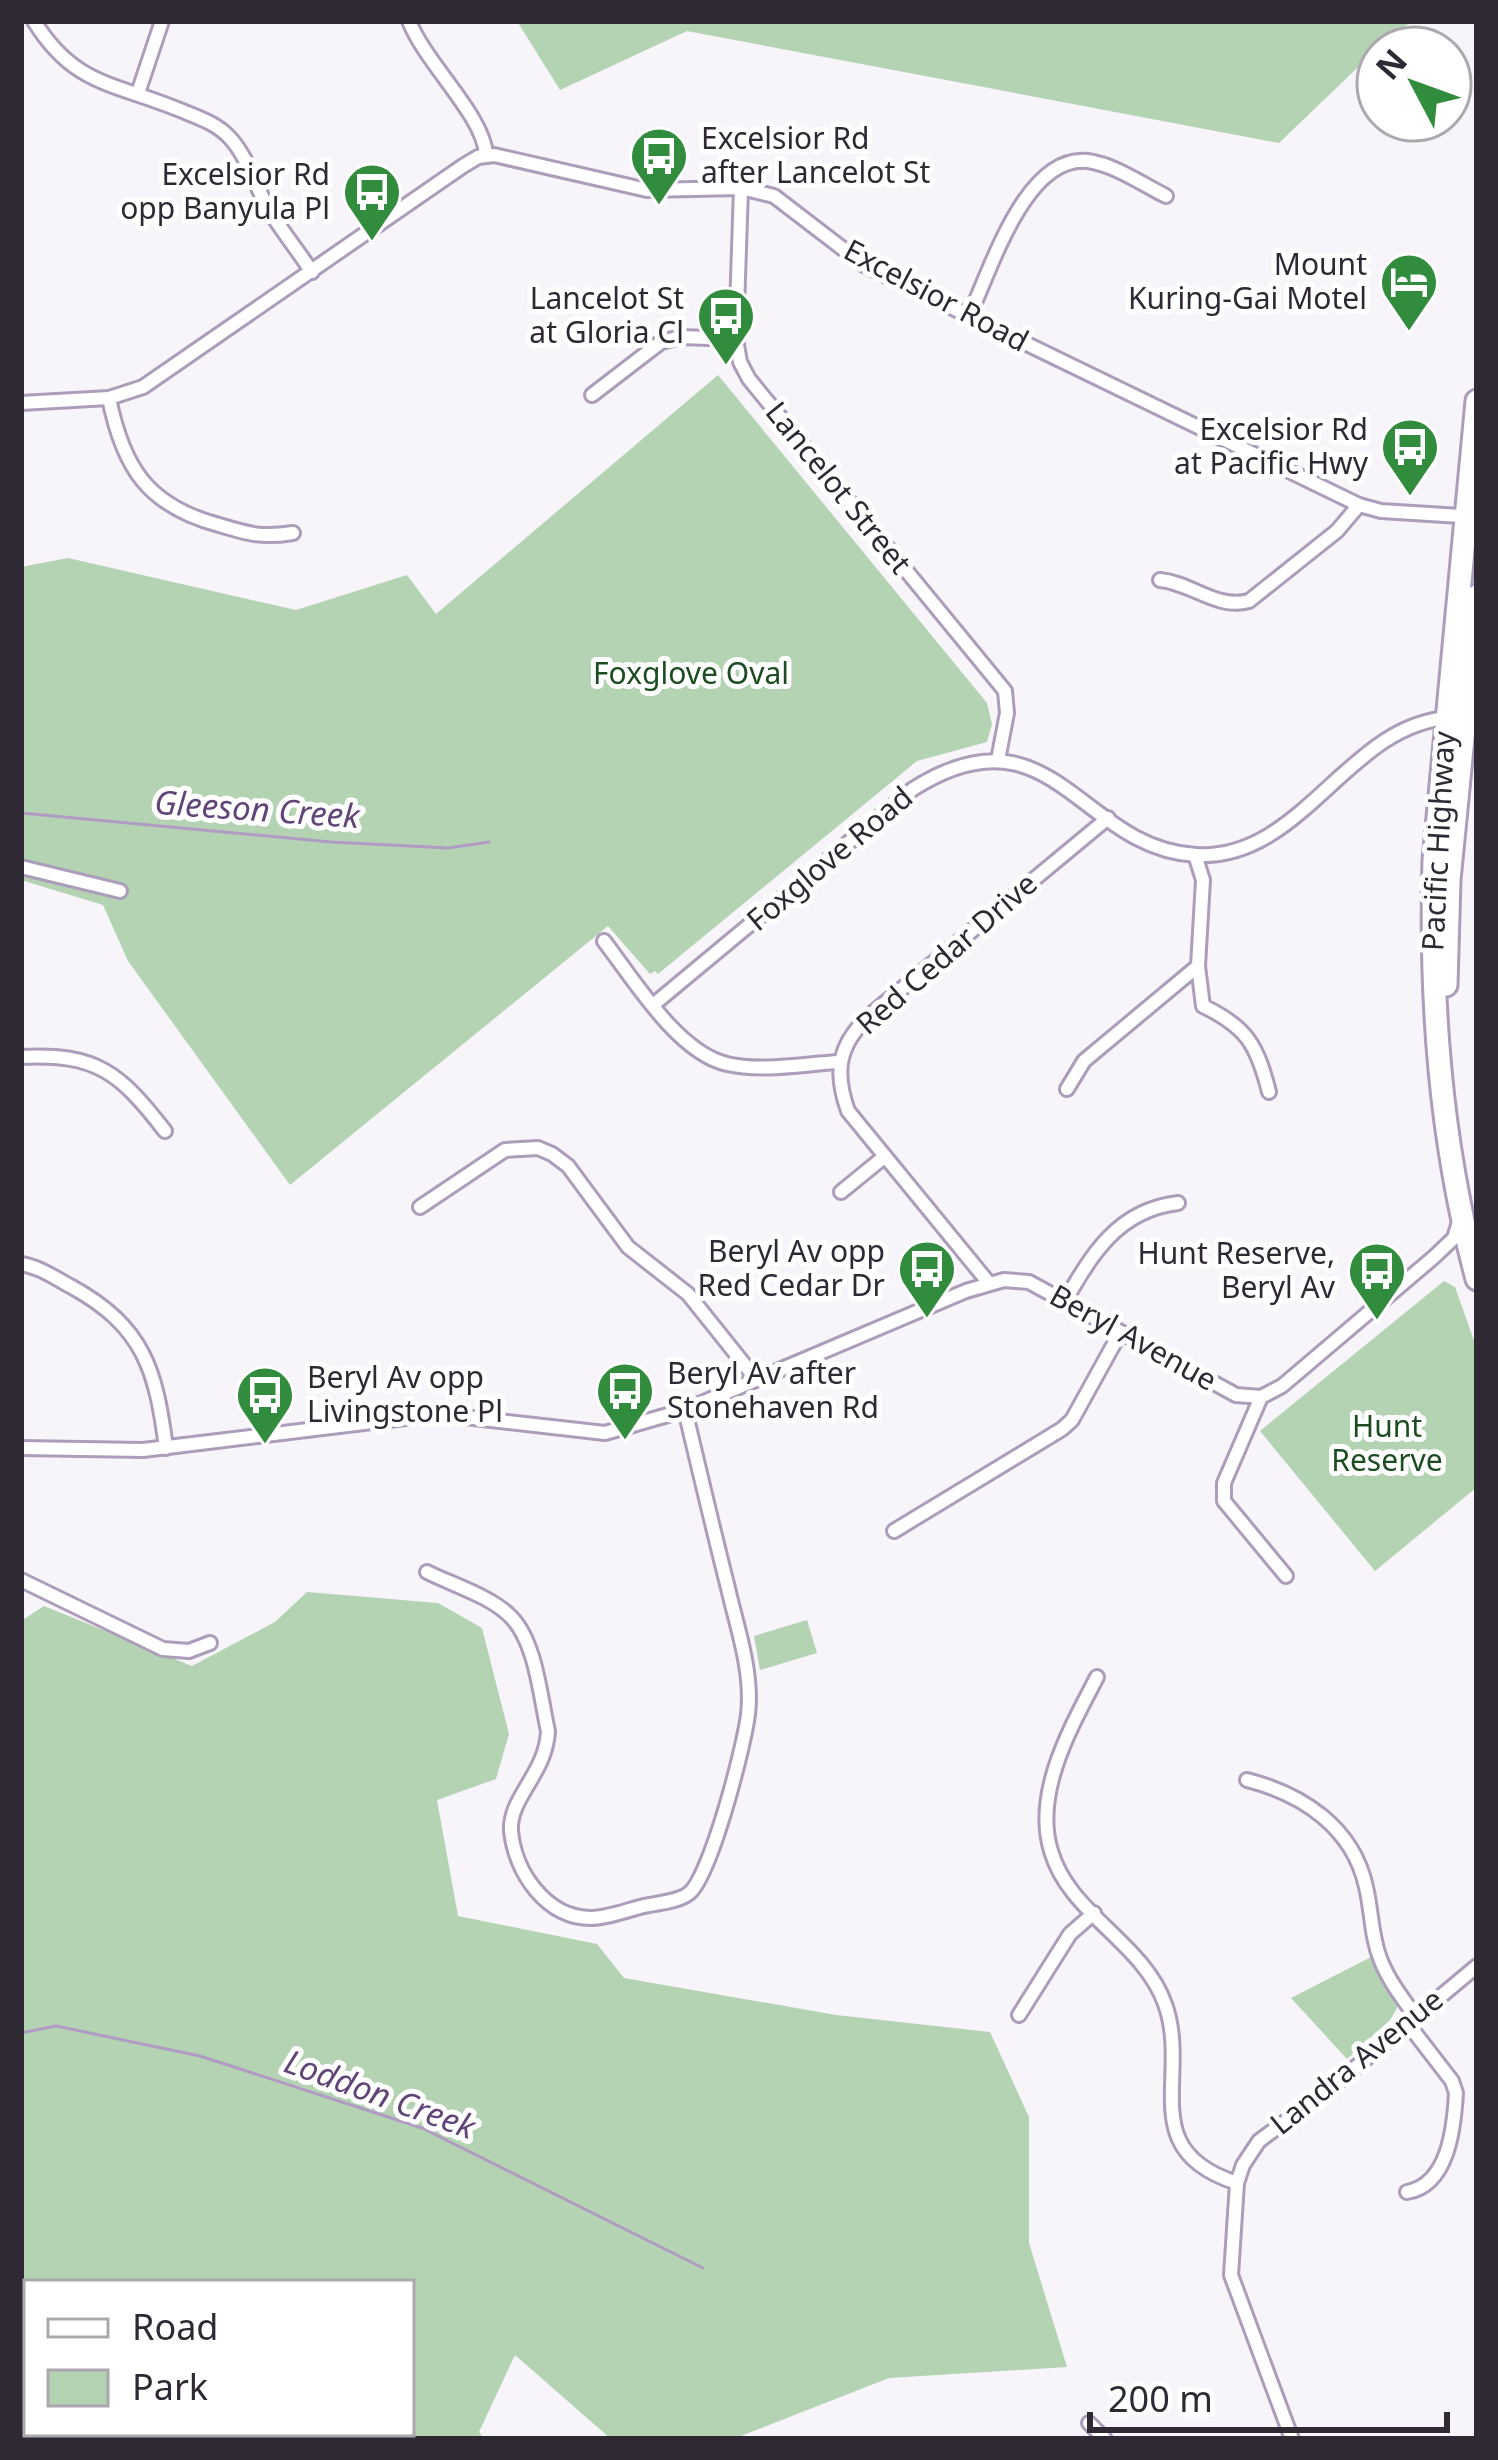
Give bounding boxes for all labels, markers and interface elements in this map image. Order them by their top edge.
north arrow [1354,24,1474,144]
text: N [1365,39,1417,89]
place label: Excelsior Rd after Lancelot St [701,117,930,192]
bus stop icon: Excelsior Rd after Lancelot St [628,125,690,207]
place label: Excelsior Rd opp Banyula Pl [120,153,330,228]
bus stop icon: Excelsior Rd opp Banyula Pl [341,161,403,243]
street label: Excelsior Road [837,229,1036,361]
place label: Mount Kuring-Gai Motel [1128,243,1367,318]
hotel icon: Mount Kuring-Gai Motel [1378,251,1440,333]
place label: Lancelot St at Gloria Cl [529,277,684,352]
bus stop icon: Lancelot St at Gloria Cl [695,285,757,367]
street label: Lancelot Street [757,392,921,582]
place label: Excelsior Rd at Pacific Hwy [1174,408,1369,483]
bus stop icon: Excelsior Rd at Pacific Hwy [1379,416,1441,498]
park label: Foxglove Oval [593,652,789,693]
street label: Pacific Highway [1411,729,1464,952]
street label: Foxglove Road [737,776,921,939]
water label: Gleeson Creek [153,779,363,838]
street label: Red Cedar Drive [847,863,1045,1043]
place label: Beryl Av opp Red Cedar Dr [698,1230,885,1305]
place label: Hunt Reserve, Beryl Av [1138,1232,1336,1307]
bus stop icon: Beryl Av opp Red Cedar Dr [896,1238,958,1320]
bus stop icon: Hunt Reserve, Beryl Av [1346,1240,1408,1322]
street label: Beryl Avenue [1043,1274,1225,1399]
place label: Beryl Av after Stonehaven Rd [667,1352,879,1427]
place label: Beryl Av opp Livingstone Pl [307,1356,503,1431]
bus stop icon: Beryl Av after Stonehaven Rd [594,1360,656,1442]
bus stop icon: Beryl Av opp Livingstone Pl [234,1364,296,1446]
park label: Hunt Reserve [1331,1405,1443,1480]
street label: Landra Avenue [1261,1978,1451,2143]
water label: Loddon Creek [279,2038,483,2149]
legend [24,2280,414,2436]
text: Road [132,2302,219,2351]
scale bar [1090,2358,1447,2432]
text: Park [132,2362,208,2411]
text: 200 m [1108,2374,1213,2423]

